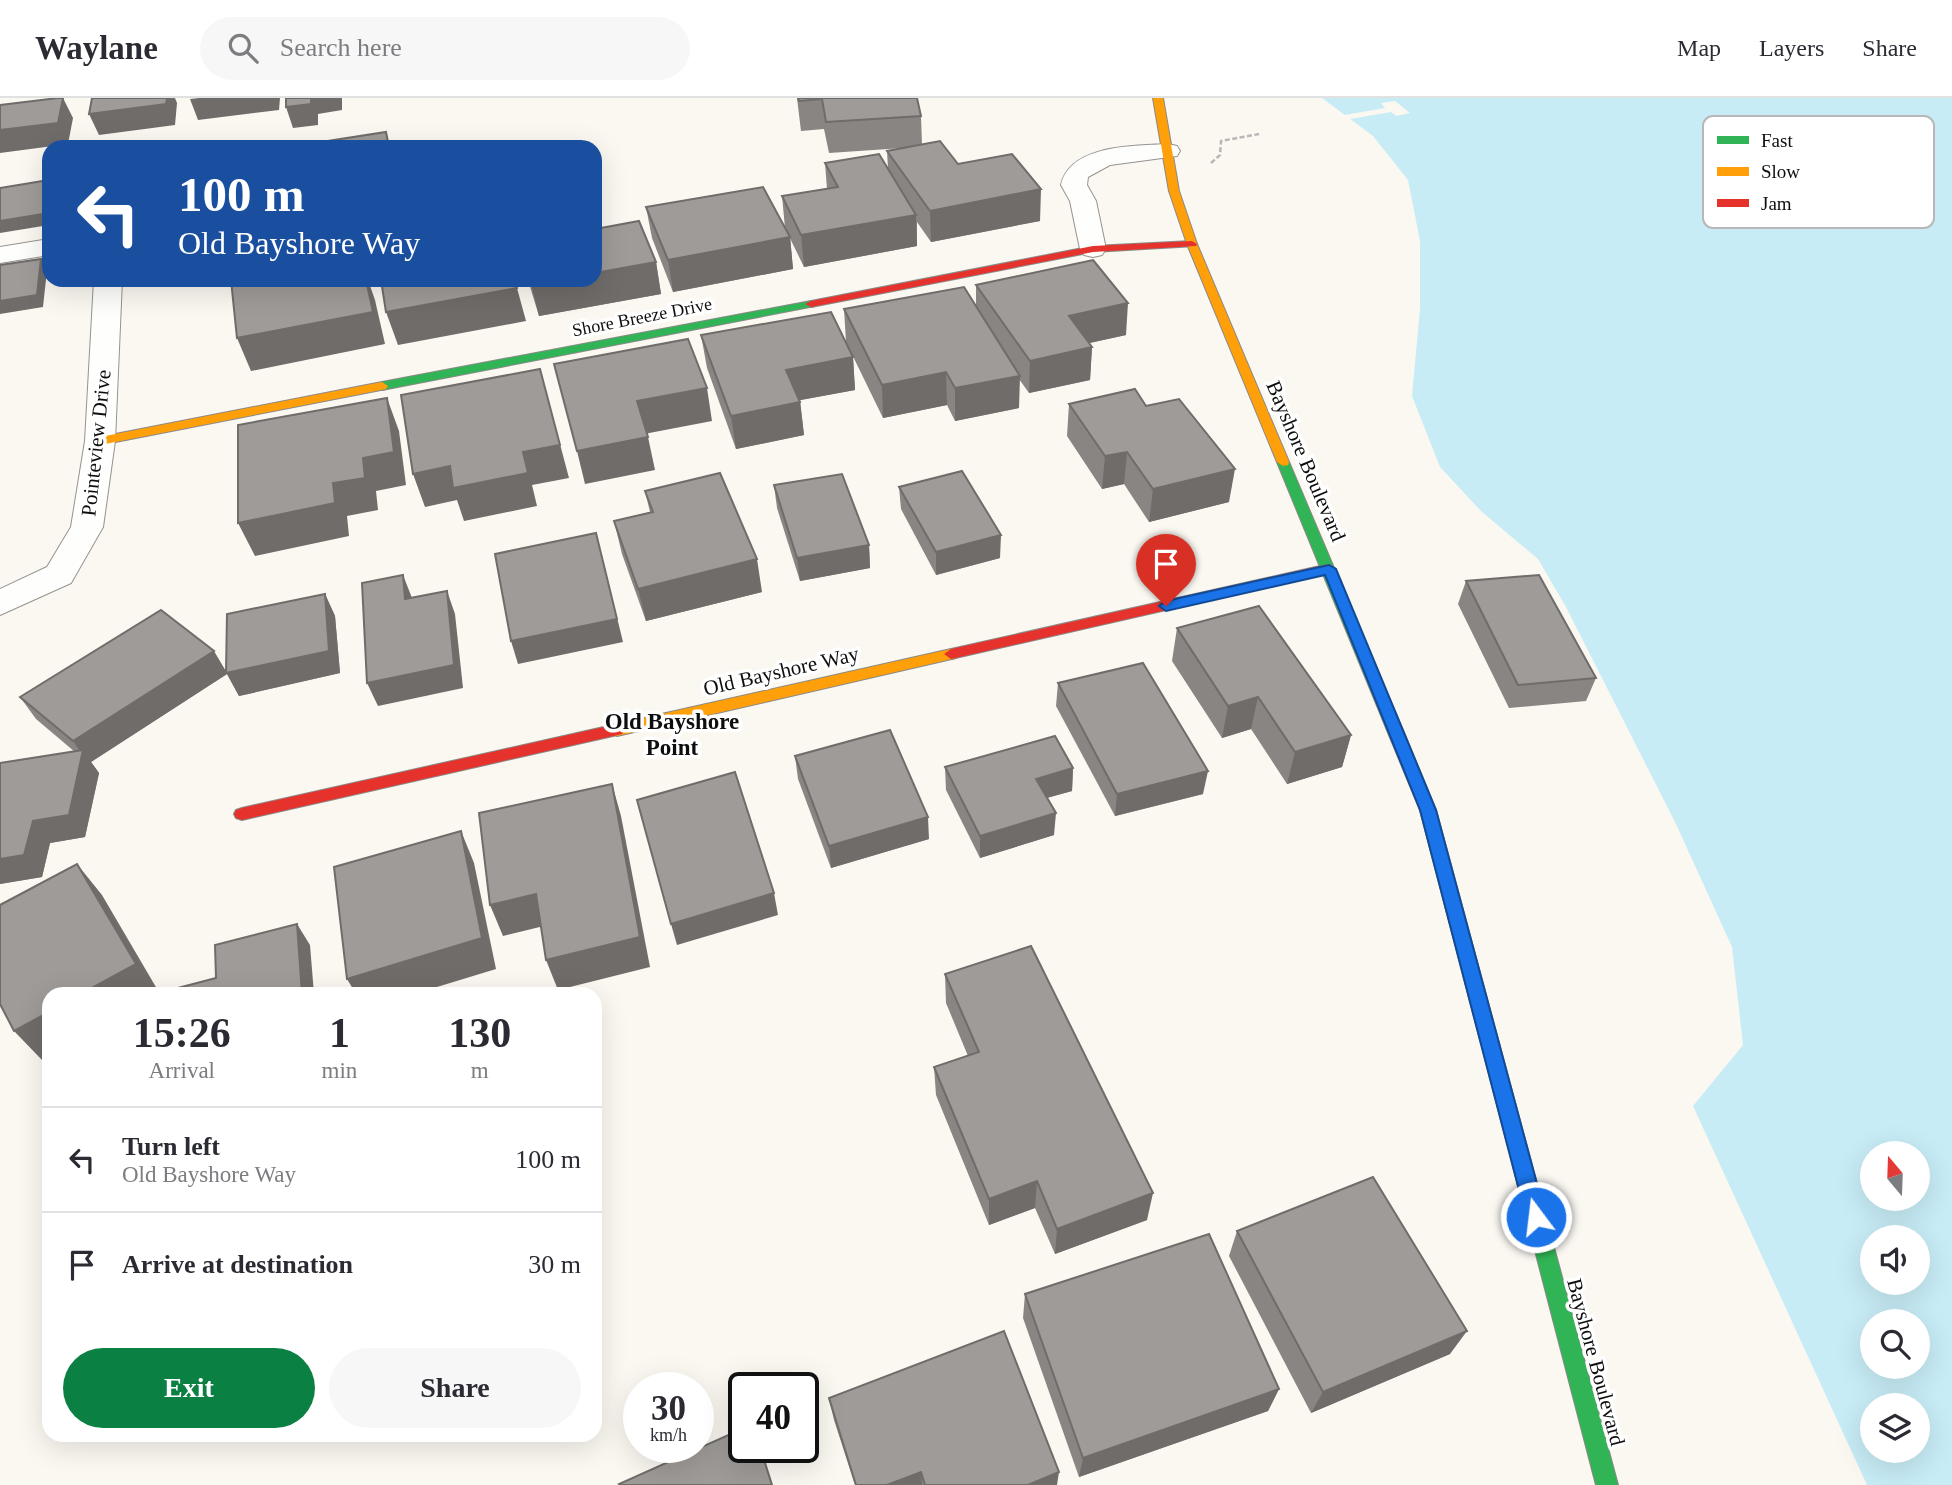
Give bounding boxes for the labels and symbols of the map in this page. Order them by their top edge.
legend [1703,116,1934,228]
text: Fast [1761,130,1793,151]
text: Slow [1761,161,1800,182]
text: Jam [1761,193,1792,214]
street label: Shore Breeze Drive [570,294,714,340]
street label: Pointeview Drive [76,368,116,518]
street label: Bayshore Boulevard [1261,377,1351,545]
pin [1136,534,1196,606]
street label: Old Bayshore Way [701,641,862,701]
district label: Old Bayshore Point [605,709,739,760]
north arrow [1860,1141,1930,1211]
position arrow [1499,1180,1573,1254]
street label: Bayshore Boulevard [1562,1276,1630,1449]
speed limit sign: 40 [728,1372,819,1463]

